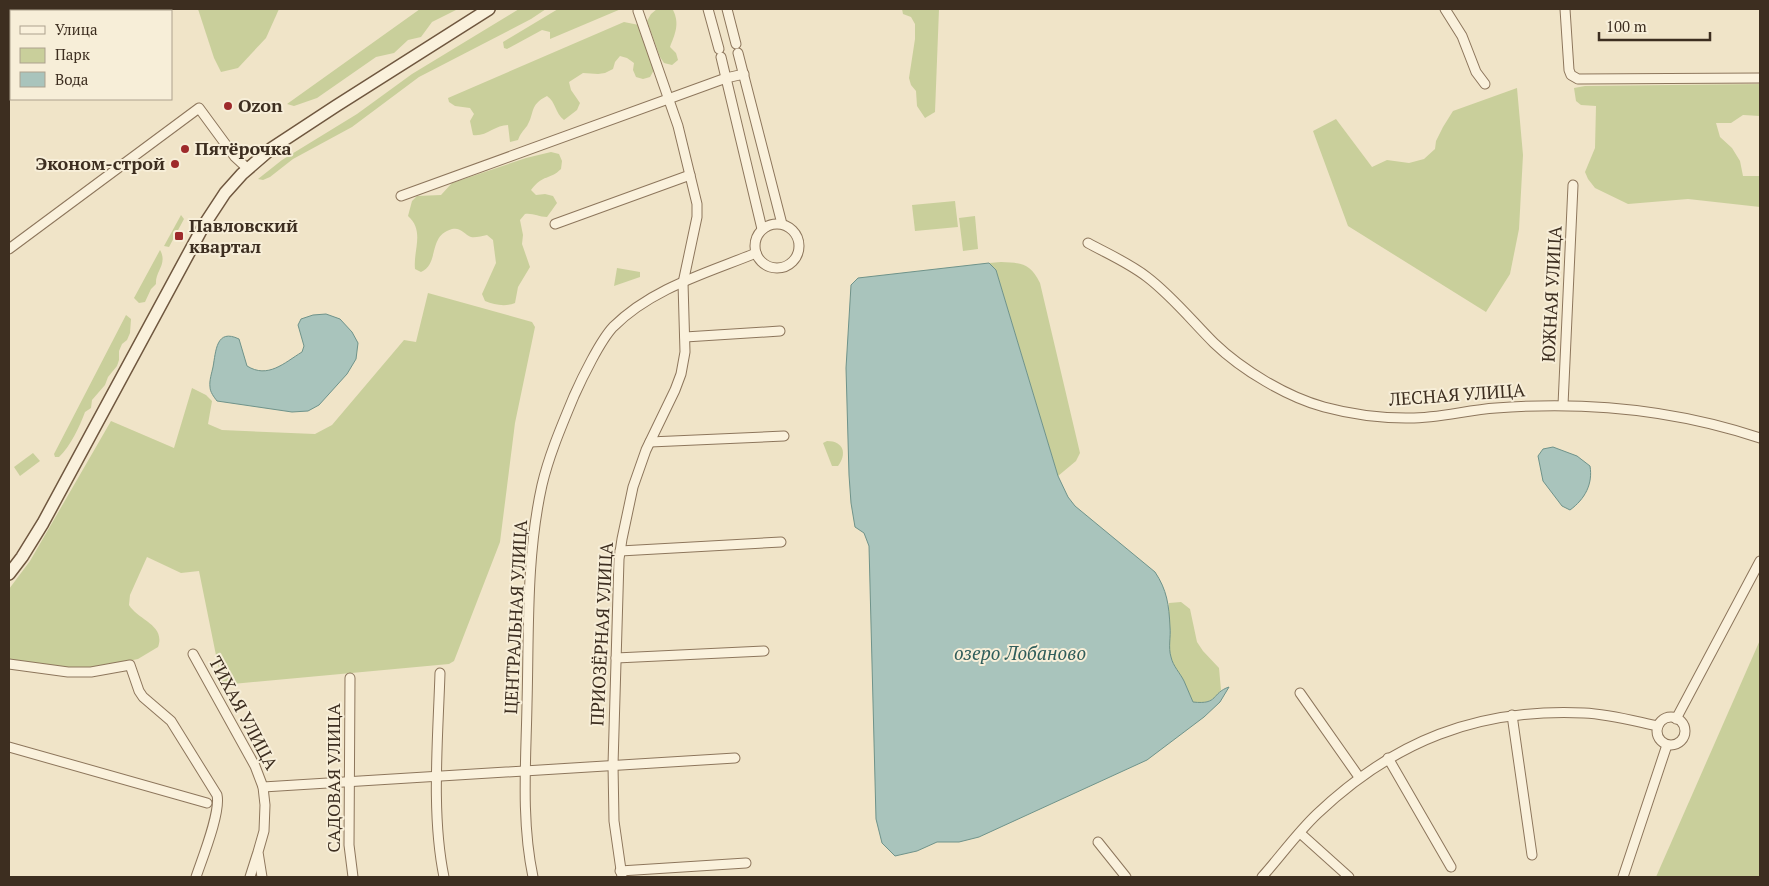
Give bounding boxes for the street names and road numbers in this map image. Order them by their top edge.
street label: ЮЖНАЯ УЛИЦА [1535,224,1567,363]
street label: ЛЕСНАЯ УЛИЦА [1387,377,1527,411]
street label: ЦЕНТРАЛЬНАЯ УЛИЦА [498,518,532,715]
street label: ПРИОЗЁРНАЯ УЛИЦА [584,541,618,726]
street label: ТИХАЯ УЛИЦА [204,651,284,774]
street label: САДОВАЯ УЛИЦА [321,703,345,853]

